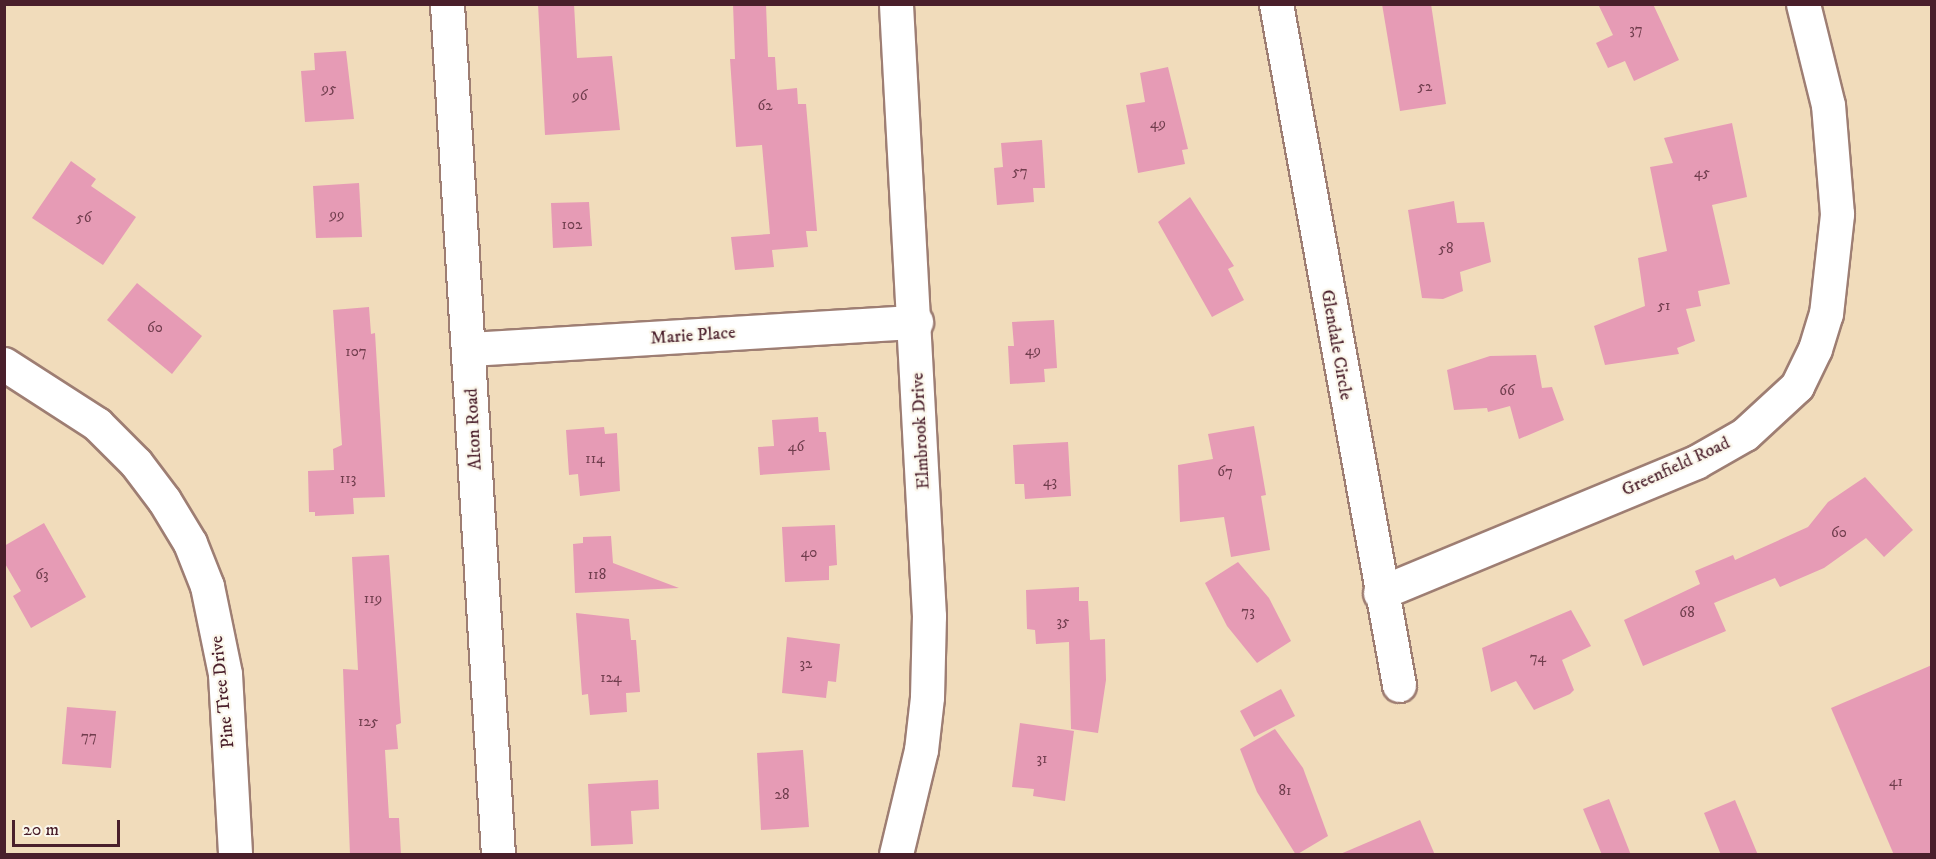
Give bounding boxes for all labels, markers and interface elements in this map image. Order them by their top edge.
house number: 37 [1629,21,1643,39]
house number: 52 [1418,78,1432,96]
house number: 95 [322,80,336,98]
house number: 96 [572,87,588,105]
house number: 62 [757,97,773,115]
house number: 49 [1150,115,1166,133]
house number: 57 [1012,163,1028,181]
house number: 45 [1694,164,1710,182]
house number: 99 [330,206,344,224]
house number: 56 [76,209,92,227]
house number: 102 [562,216,582,234]
house number: 58 [1439,240,1453,258]
street label: Glendale Circle [1316,288,1356,402]
house number: 51 [1658,297,1670,315]
house number: 60 [147,319,163,337]
street label: Marie Place [650,322,736,350]
house number: 49 [1025,342,1041,360]
house number: 107 [345,343,367,361]
street label: Elmbrook Drive [907,372,935,490]
house number: 66 [1499,382,1515,400]
street label: Alton Road [461,388,487,470]
street label: Greenfield Road [1619,433,1733,501]
house number: 46 [788,438,804,456]
house number: 114 [585,450,605,468]
house number: 67 [1217,463,1233,481]
house number: 113 [340,470,356,488]
house number: 43 [1043,473,1057,491]
house number: 60 [1831,524,1847,542]
house number: 40 [801,544,817,562]
house number: 63 [35,566,49,584]
house number: 118 [588,566,606,584]
house number: 119 [364,590,382,608]
house number: 73 [1241,603,1255,621]
house number: 68 [1679,604,1695,622]
house number: 35 [1056,613,1070,631]
street label: Pine Tree Drive [206,635,240,749]
house number: 74 [1530,649,1546,667]
house number: 32 [800,655,812,673]
house number: 124 [600,669,622,687]
house number: 125 [358,713,378,731]
house number: 77 [81,728,97,746]
house number: 31 [1036,750,1048,768]
house number: 41 [1889,773,1903,791]
house number: 81 [1278,782,1292,800]
house number: 28 [775,786,789,804]
scale bar [15,808,123,846]
text: 20 m [23,819,59,841]

